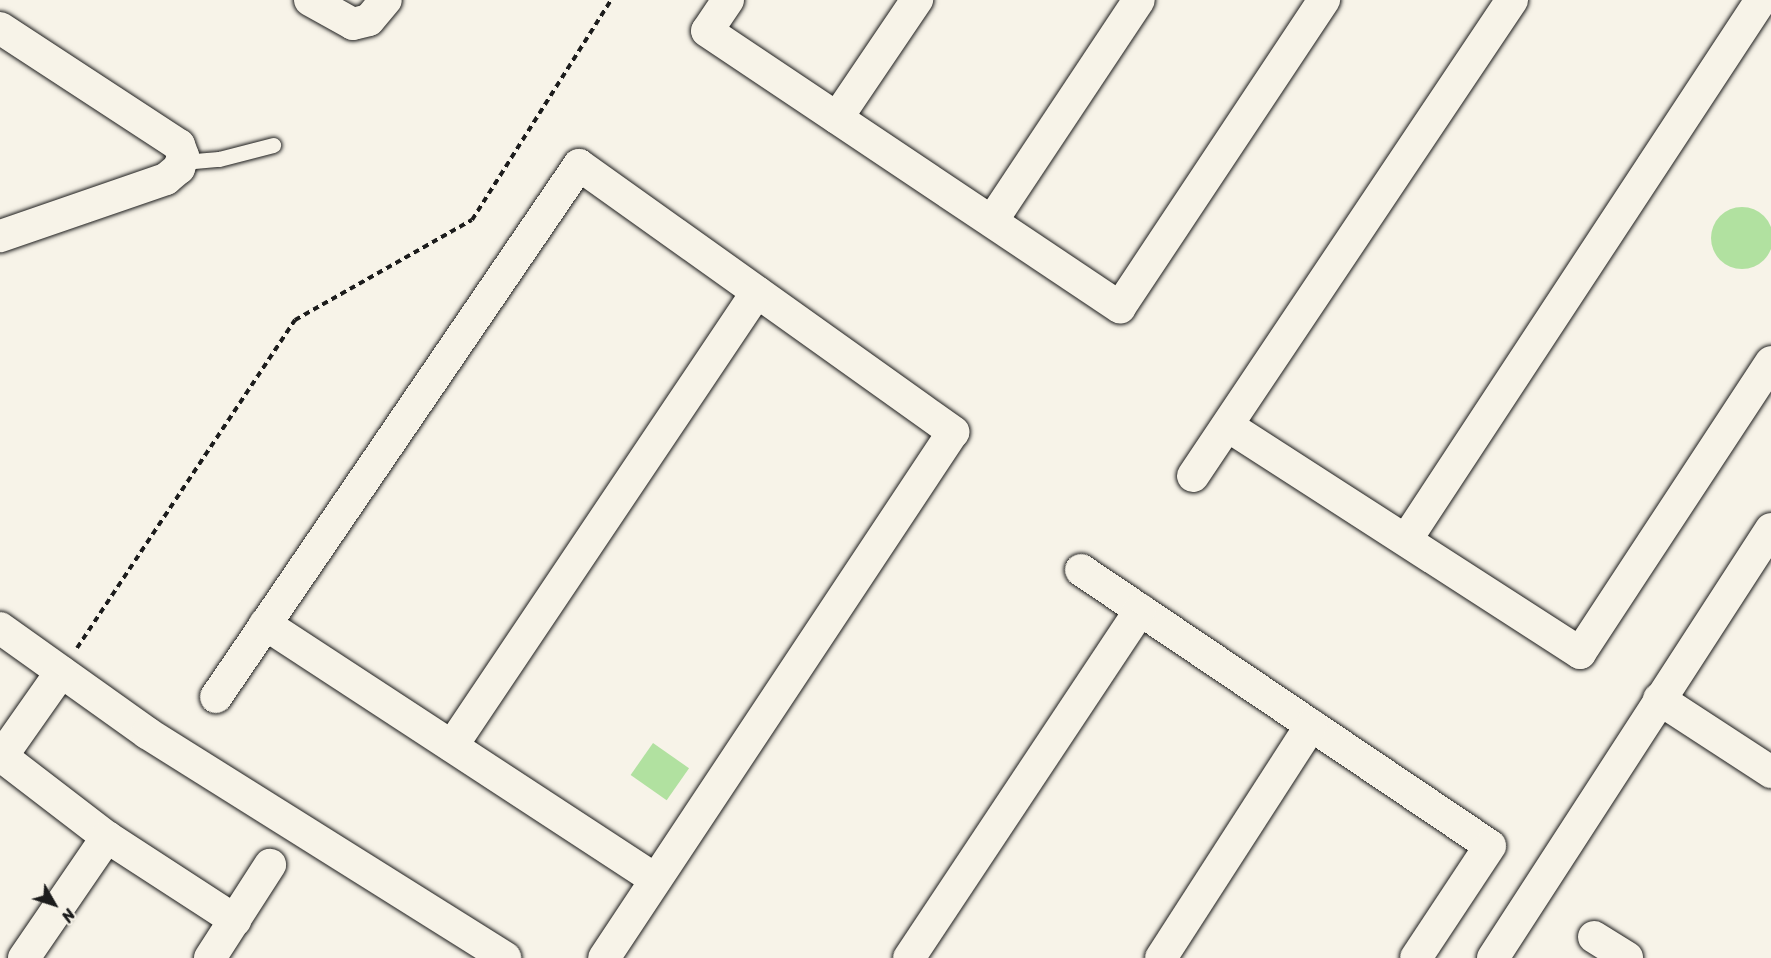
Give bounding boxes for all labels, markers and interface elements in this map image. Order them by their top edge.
north arrow [24,874,84,934]
text: N [54,902,83,929]

